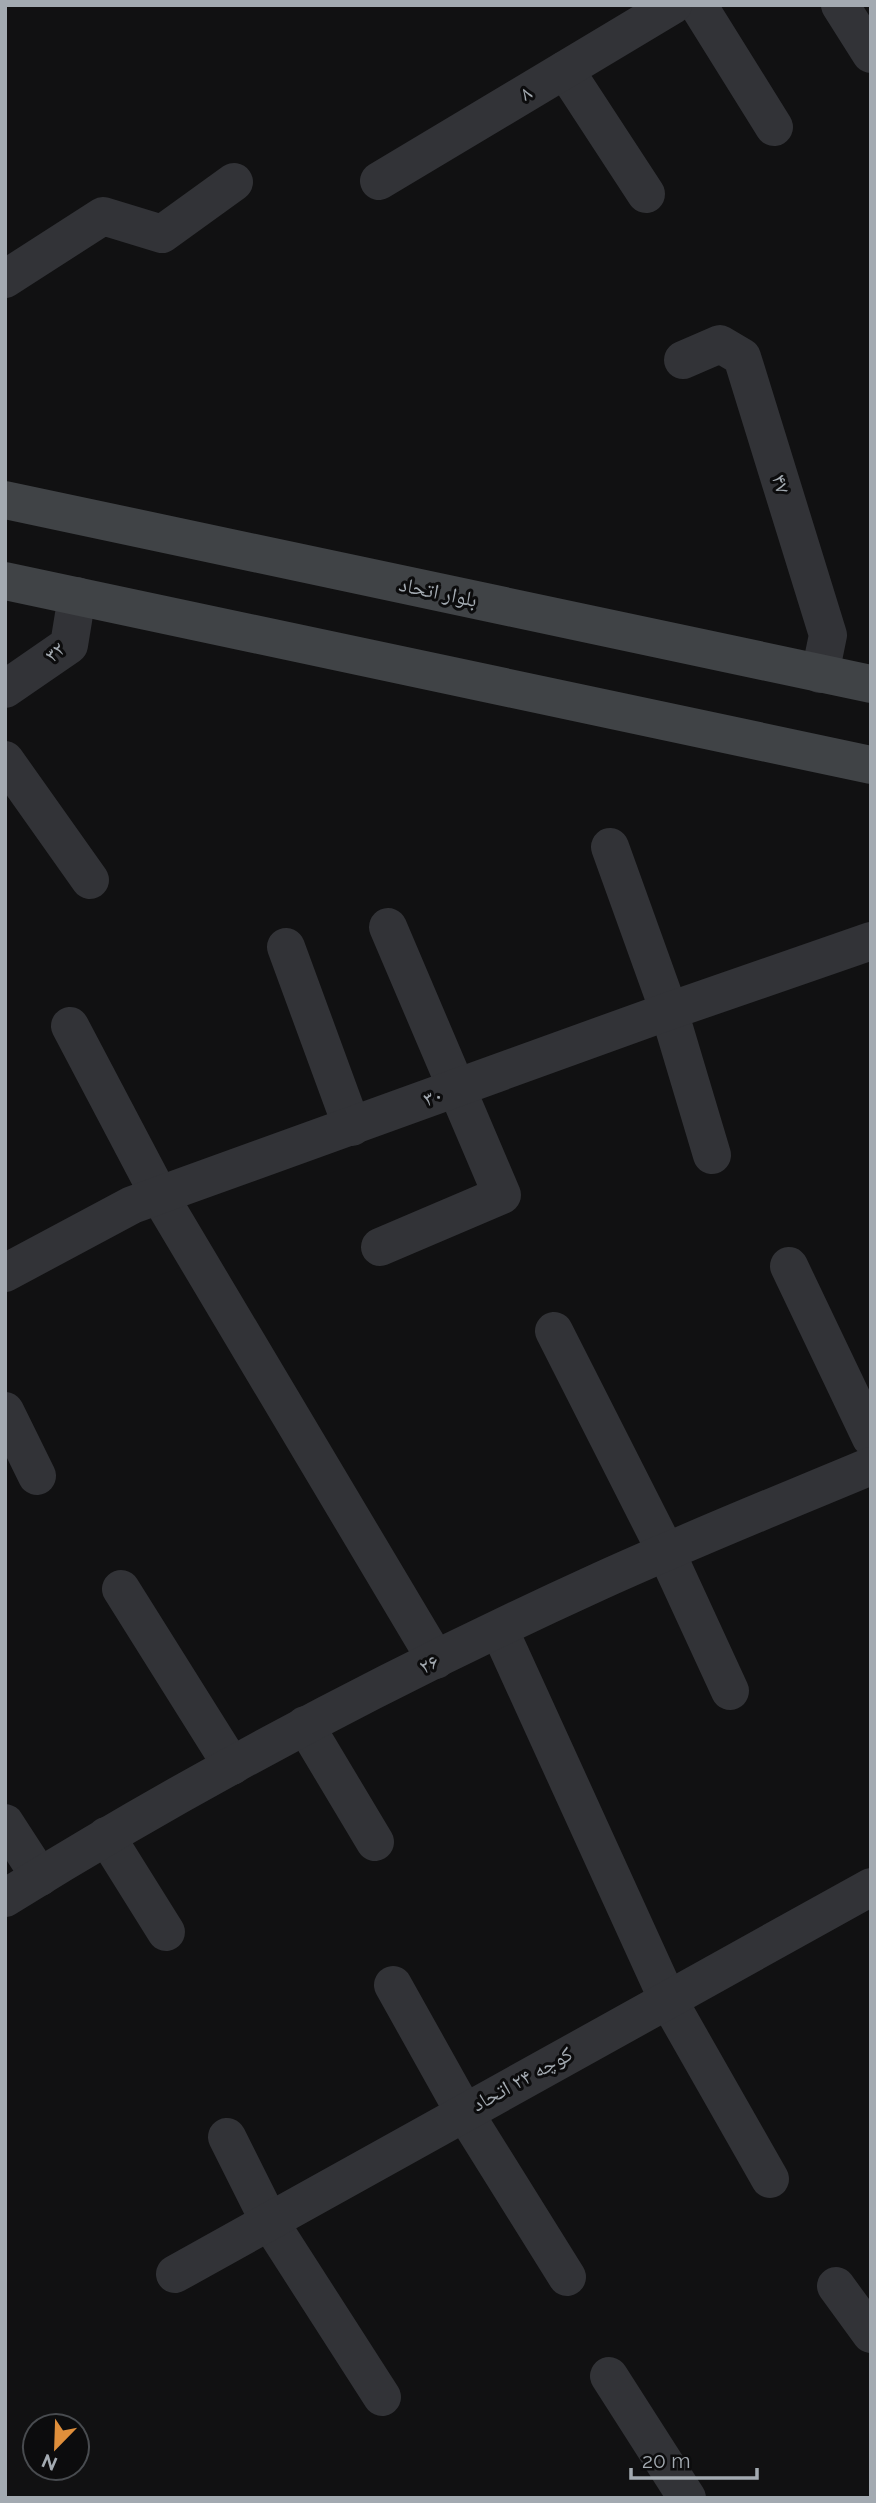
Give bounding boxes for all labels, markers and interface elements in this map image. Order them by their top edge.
street label: ۸ [515,79,536,106]
street label: ۴۷ [767,471,796,497]
street label: بلوار اتحاد [397,571,480,612]
street label: ۳۲ [39,636,70,667]
street label: ۳۰ [420,1082,446,1112]
street label: ۲۶ [415,1648,443,1679]
street label: کوچه ۲۴ اتحاد [467,2041,577,2116]
north arrow [21,2412,91,2482]
scale bar [631,2436,757,2480]
text: 20 m [642,2448,690,2473]
text: N [38,2450,60,2476]

